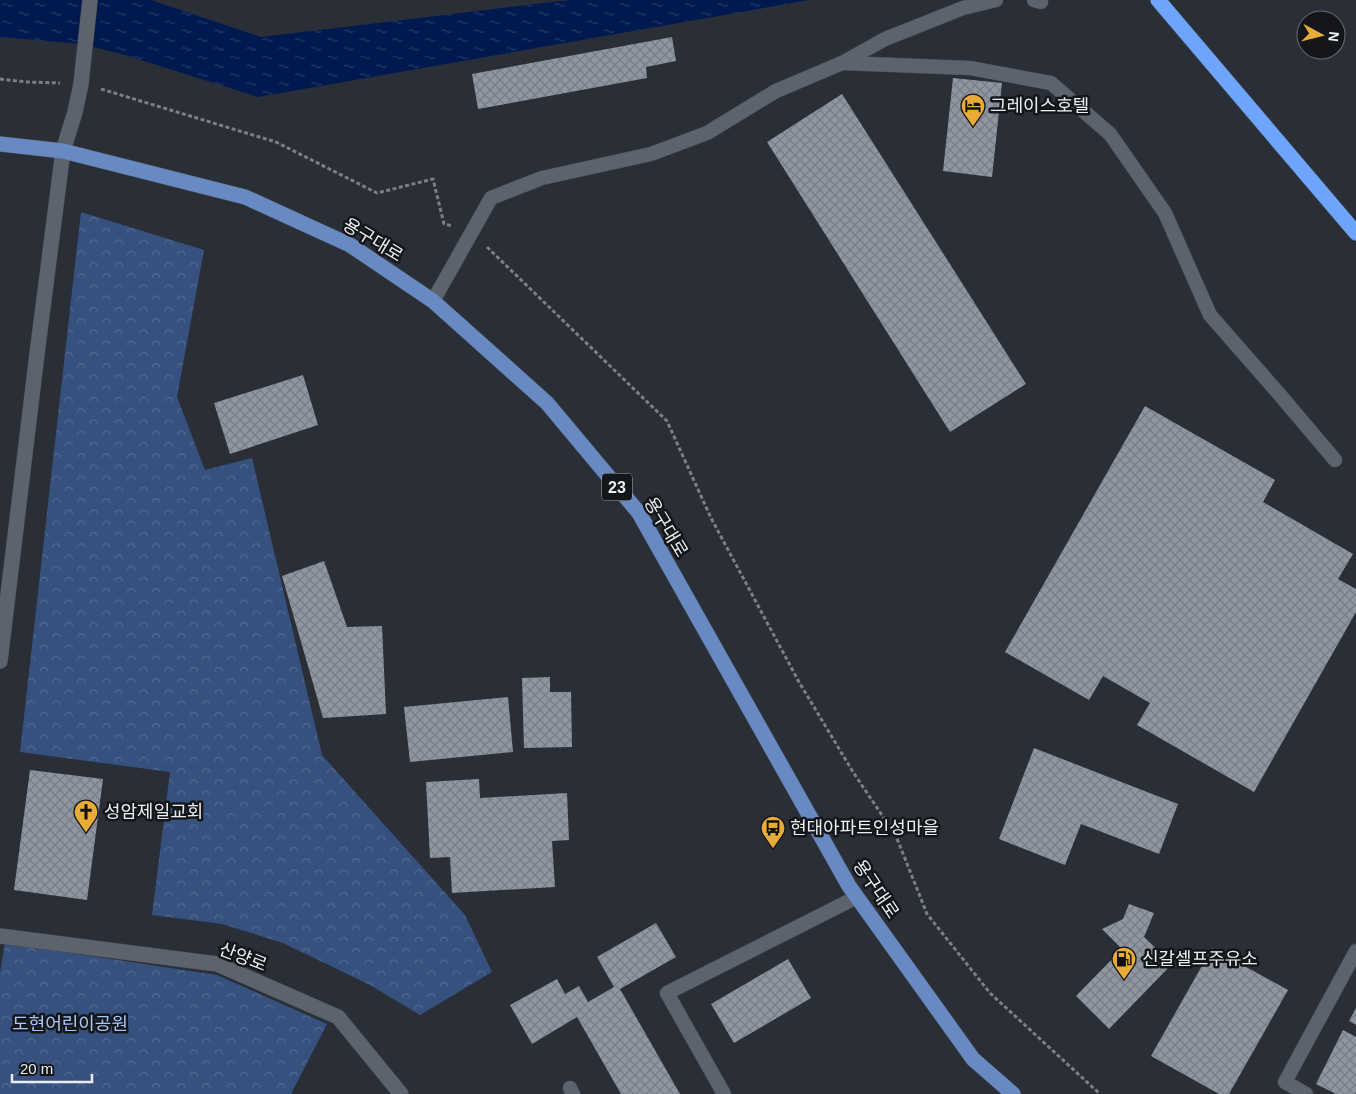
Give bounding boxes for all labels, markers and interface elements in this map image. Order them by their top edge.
north arrow [1296,10,1346,60]
text: N [1325,31,1342,43]
hotel icon: 그레이스호텔 [960,93,986,127]
place label: 그레이스호텔 [990,96,1089,116]
street label: 용구대로 [339,214,407,266]
road number: 23 [602,474,632,501]
street label: 용구대로 [640,493,692,561]
church icon: 성암제일교회 [73,799,99,833]
place label: 성암제일교회 [104,802,203,822]
bus stop icon: 현대아파트인성마을 [760,815,786,849]
place label: 현대아파트인성마을 [790,818,939,838]
street label: 용구대로 [849,856,903,922]
street label: 산양로 [216,939,270,975]
fuel station icon: 신갈셀프주유소 [1111,946,1137,980]
place label: 신갈셀프주유소 [1142,949,1258,969]
park label: 도현어린이공원 [12,1014,128,1034]
scale bar [12,1052,92,1084]
text: 20 m [20,1060,53,1077]

